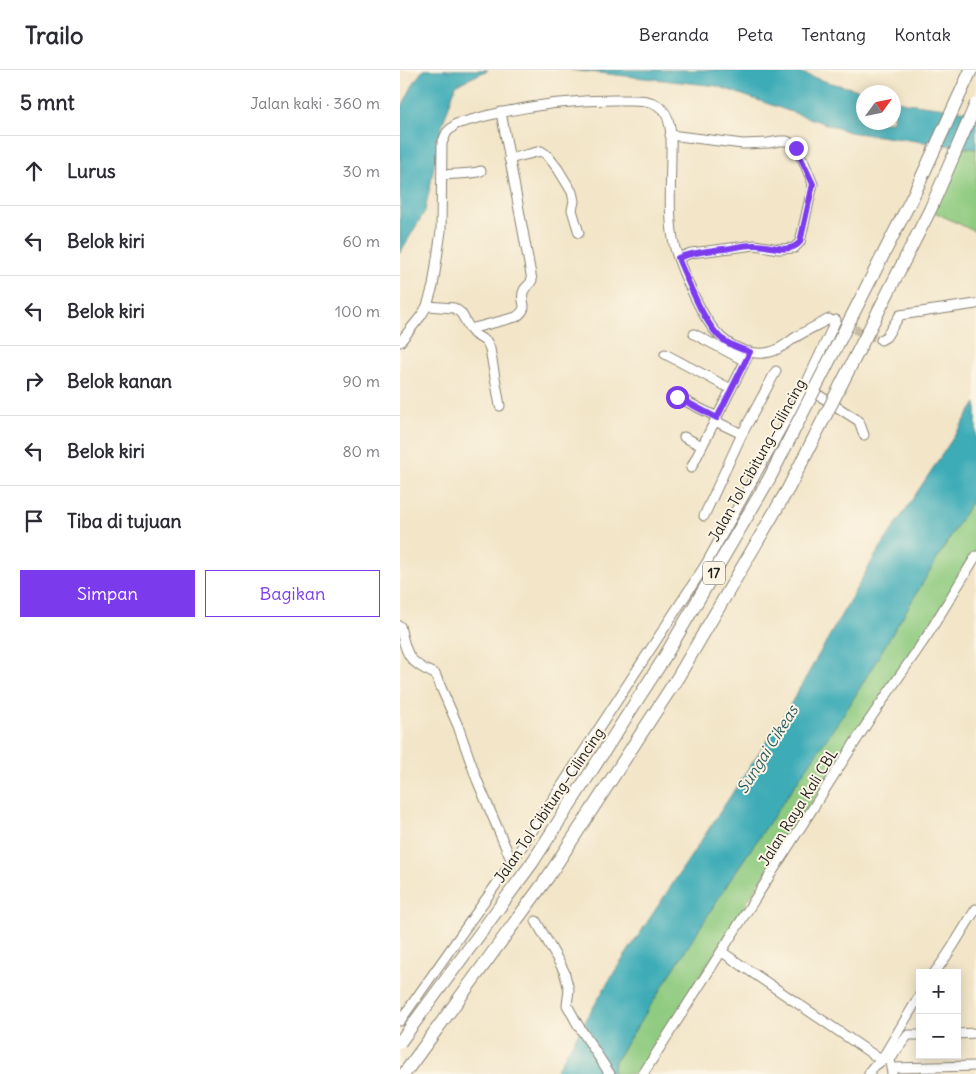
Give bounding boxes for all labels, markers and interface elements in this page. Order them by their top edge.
text: Trailo [25,20,83,50]
text: Beranda [639,23,709,46]
text: Peta [737,23,773,46]
text: Tentang [801,23,866,46]
text: Kontak [894,23,951,46]
north arrow [856,85,901,130]
text: 5 mnt [20,89,75,116]
text: Jalan kaki · 360 m [250,93,380,113]
route end [785,137,808,160]
icon: ahead [20,157,48,185]
text: Lurus [67,159,116,183]
text: 30 m [343,161,380,181]
icon: left [20,227,48,255]
text: Belok kiri [67,229,145,253]
text: 60 m [342,231,380,251]
icon: left [20,297,48,325]
text: Belok kiri [67,299,145,323]
text: 100 m [335,301,380,321]
icon: right [20,367,48,395]
text: Belok kanan [67,369,172,393]
text: 90 m [342,371,380,391]
street label: Jalan Tol Cibitung–Cilincing [704,375,810,545]
route start [666,386,689,409]
icon: left [20,437,48,465]
text: Belok kiri [67,439,145,463]
text: 80 m [342,441,380,461]
icon: arrive [20,507,48,535]
text: Tiba di tujuan [67,509,182,533]
road number: 17 [703,562,725,584]
button: Simpan [20,570,195,617]
button: Bagikan [205,570,380,617]
water label: Sungai Cikeas [732,701,802,797]
street label: Jalan Tol Cibitung–Cilincing [490,724,608,886]
street label: Jalan Raya Kali CBL [754,745,842,869]
map controls [916,969,961,1059]
button: + [916,969,961,1014]
button: − [916,1014,961,1059]

